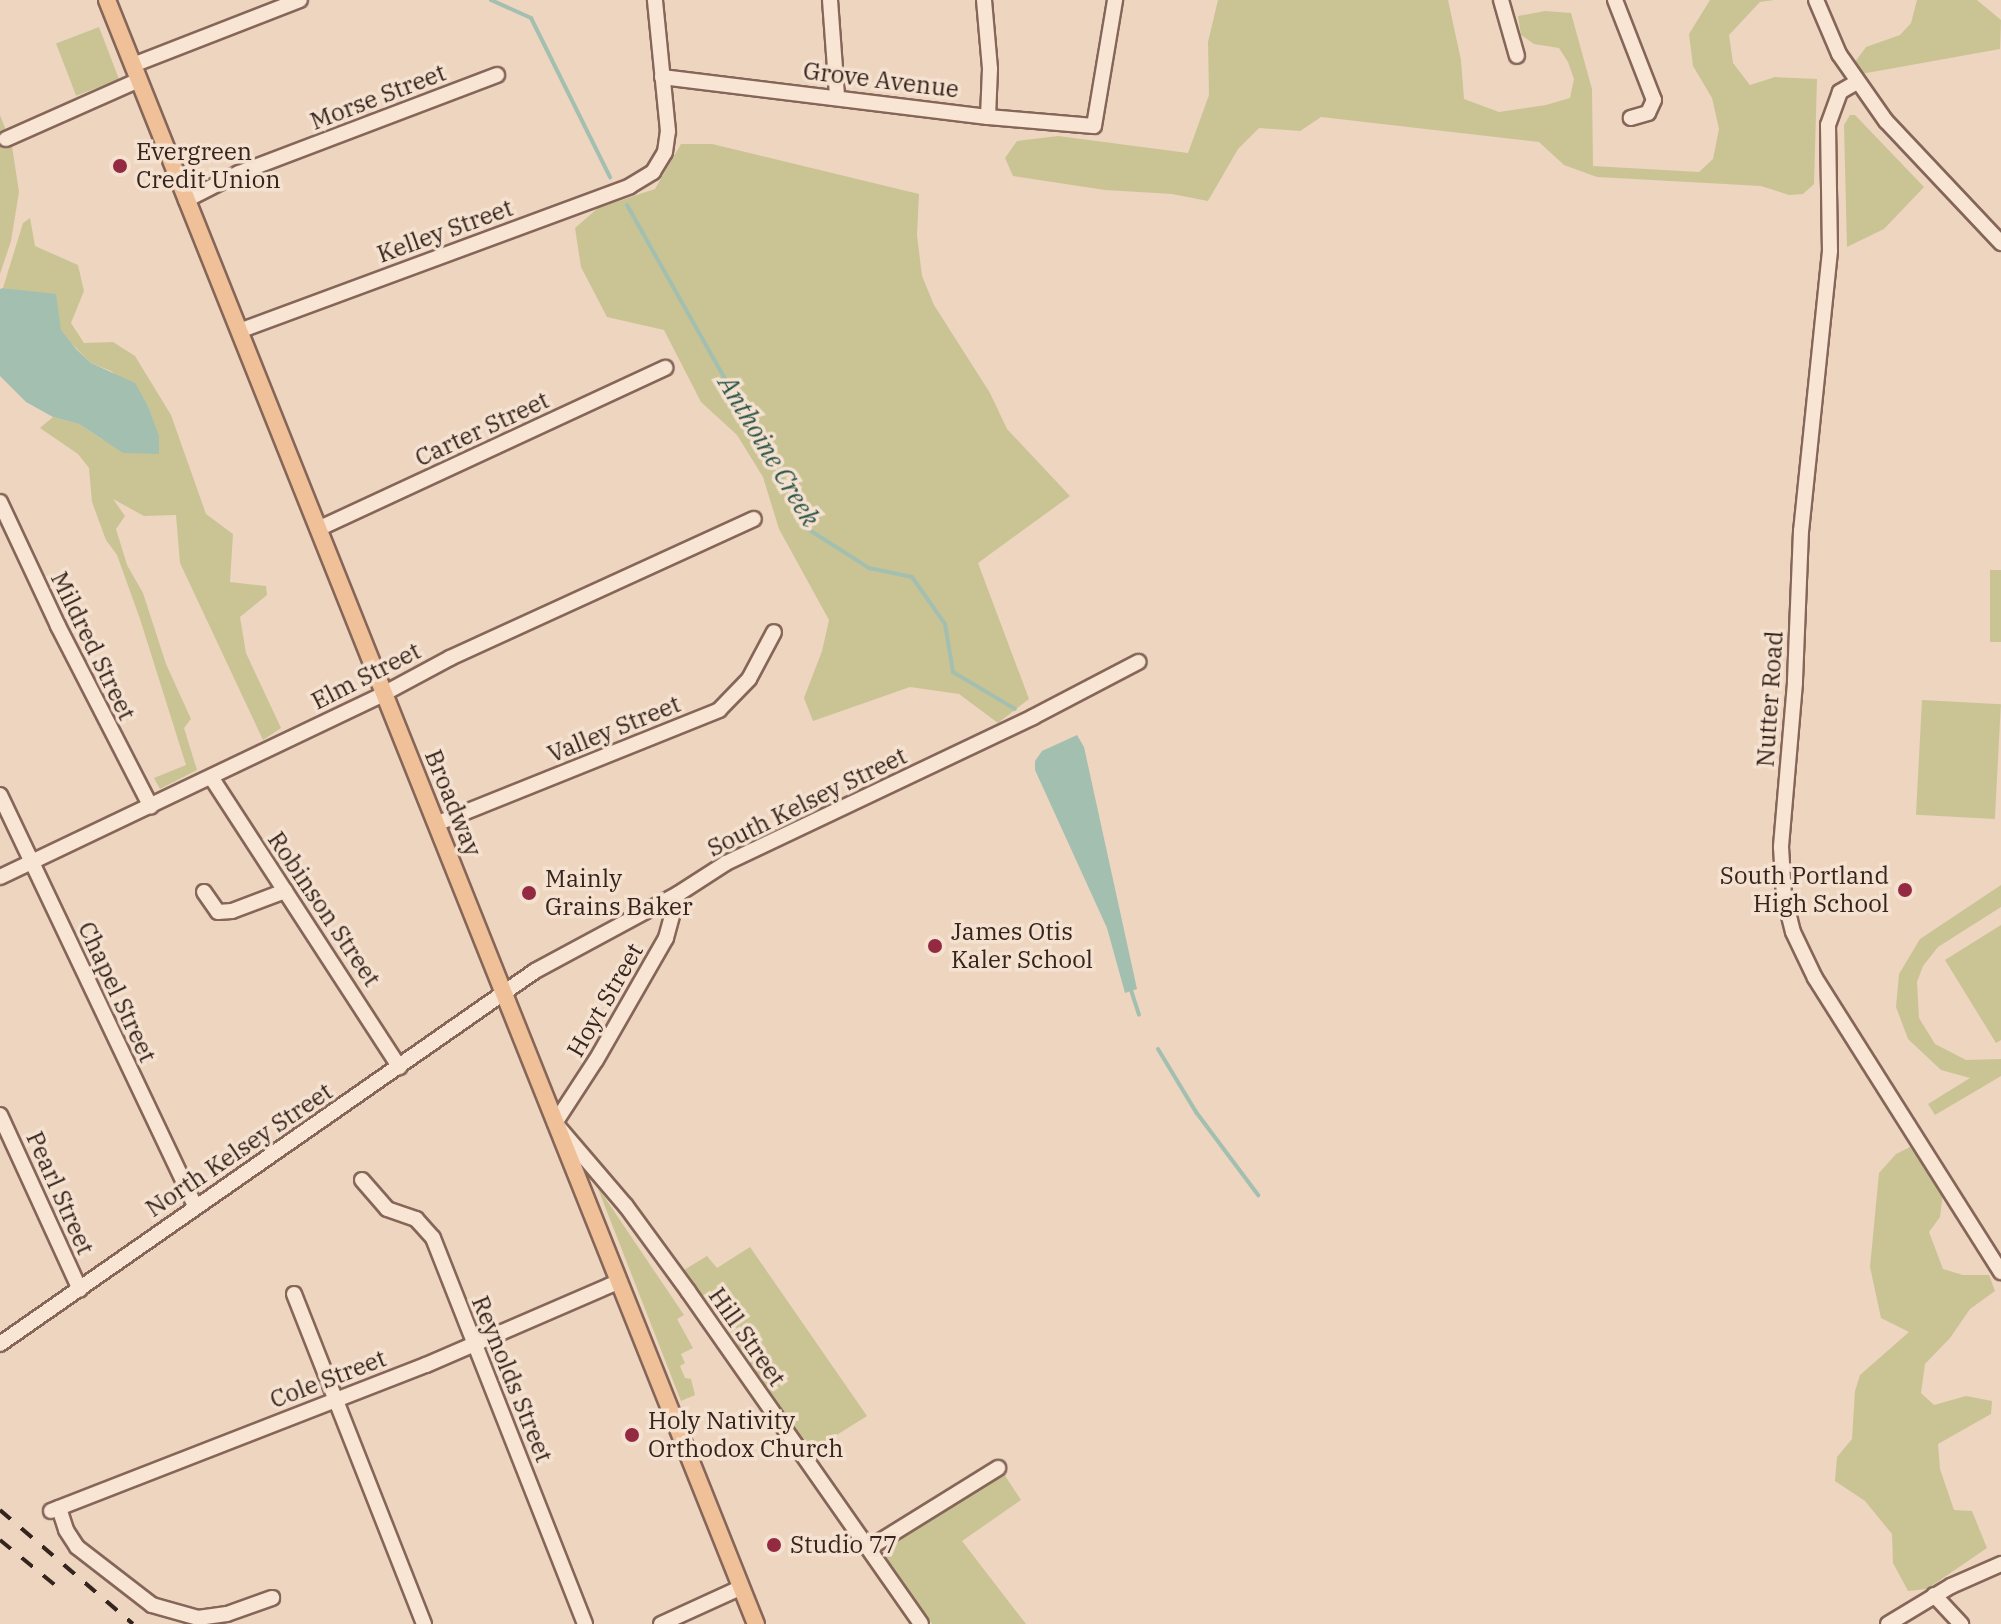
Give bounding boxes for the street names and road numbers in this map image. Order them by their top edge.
street label: Grove Avenue [802,56,960,104]
street label: Morse Street [306,58,450,136]
street label: Kelley Street [373,193,517,269]
street label: Carter Street [411,385,553,473]
street label: Mildred Street [45,567,141,725]
street label: Nutter Road [1751,630,1789,768]
street label: Elm Street [307,636,425,716]
street label: Valley Street [544,689,684,769]
street label: South Kelsey Street [703,741,911,863]
street label: Broadway [419,746,487,860]
street label: Robinson Street [262,826,386,992]
street label: Chapel Street [72,917,162,1067]
street label: Hoyt Street [561,938,649,1062]
street label: North Kelsey Street [140,1077,338,1223]
street label: Pearl Street [20,1127,100,1259]
street label: Hill Street [703,1282,791,1392]
street label: Reynolds Street [466,1292,558,1466]
street label: Cole Street [266,1344,390,1414]

